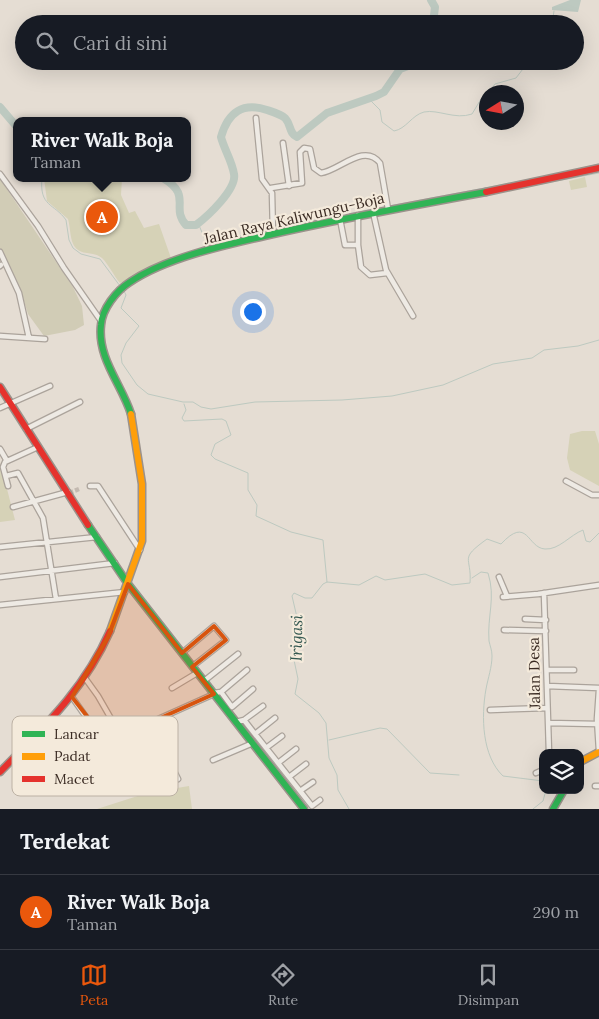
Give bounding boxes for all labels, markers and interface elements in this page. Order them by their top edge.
search box [15,15,584,70]
icon: search [33,29,61,57]
text: Cari di sini [73,31,167,55]
north arrow [479,85,524,130]
popup [13,117,191,182]
text: River Walk Boja [31,128,173,152]
text: Taman [31,152,81,172]
street label: Jalan Raya Kaliwungu-Boja [201,188,387,248]
pin: A [86,198,118,236]
your location [240,299,266,325]
water label: Irigasi [286,614,306,662]
street label: Jalan Desa [524,637,544,710]
legend [12,716,178,796]
text: Lancar [54,725,99,743]
text: Padat [54,747,91,765]
map controls [539,749,584,794]
button: layers [539,749,584,794]
text: Macet [54,770,95,788]
text: Terdekat [20,828,110,855]
text: River Walk Boja [67,890,210,914]
text: A [31,902,41,922]
text: 290 m [533,902,579,922]
text: Taman [67,914,117,934]
tab: Peta [80,961,108,1009]
tab: Rute [268,961,298,1009]
tab: Disimpan [458,961,519,1009]

